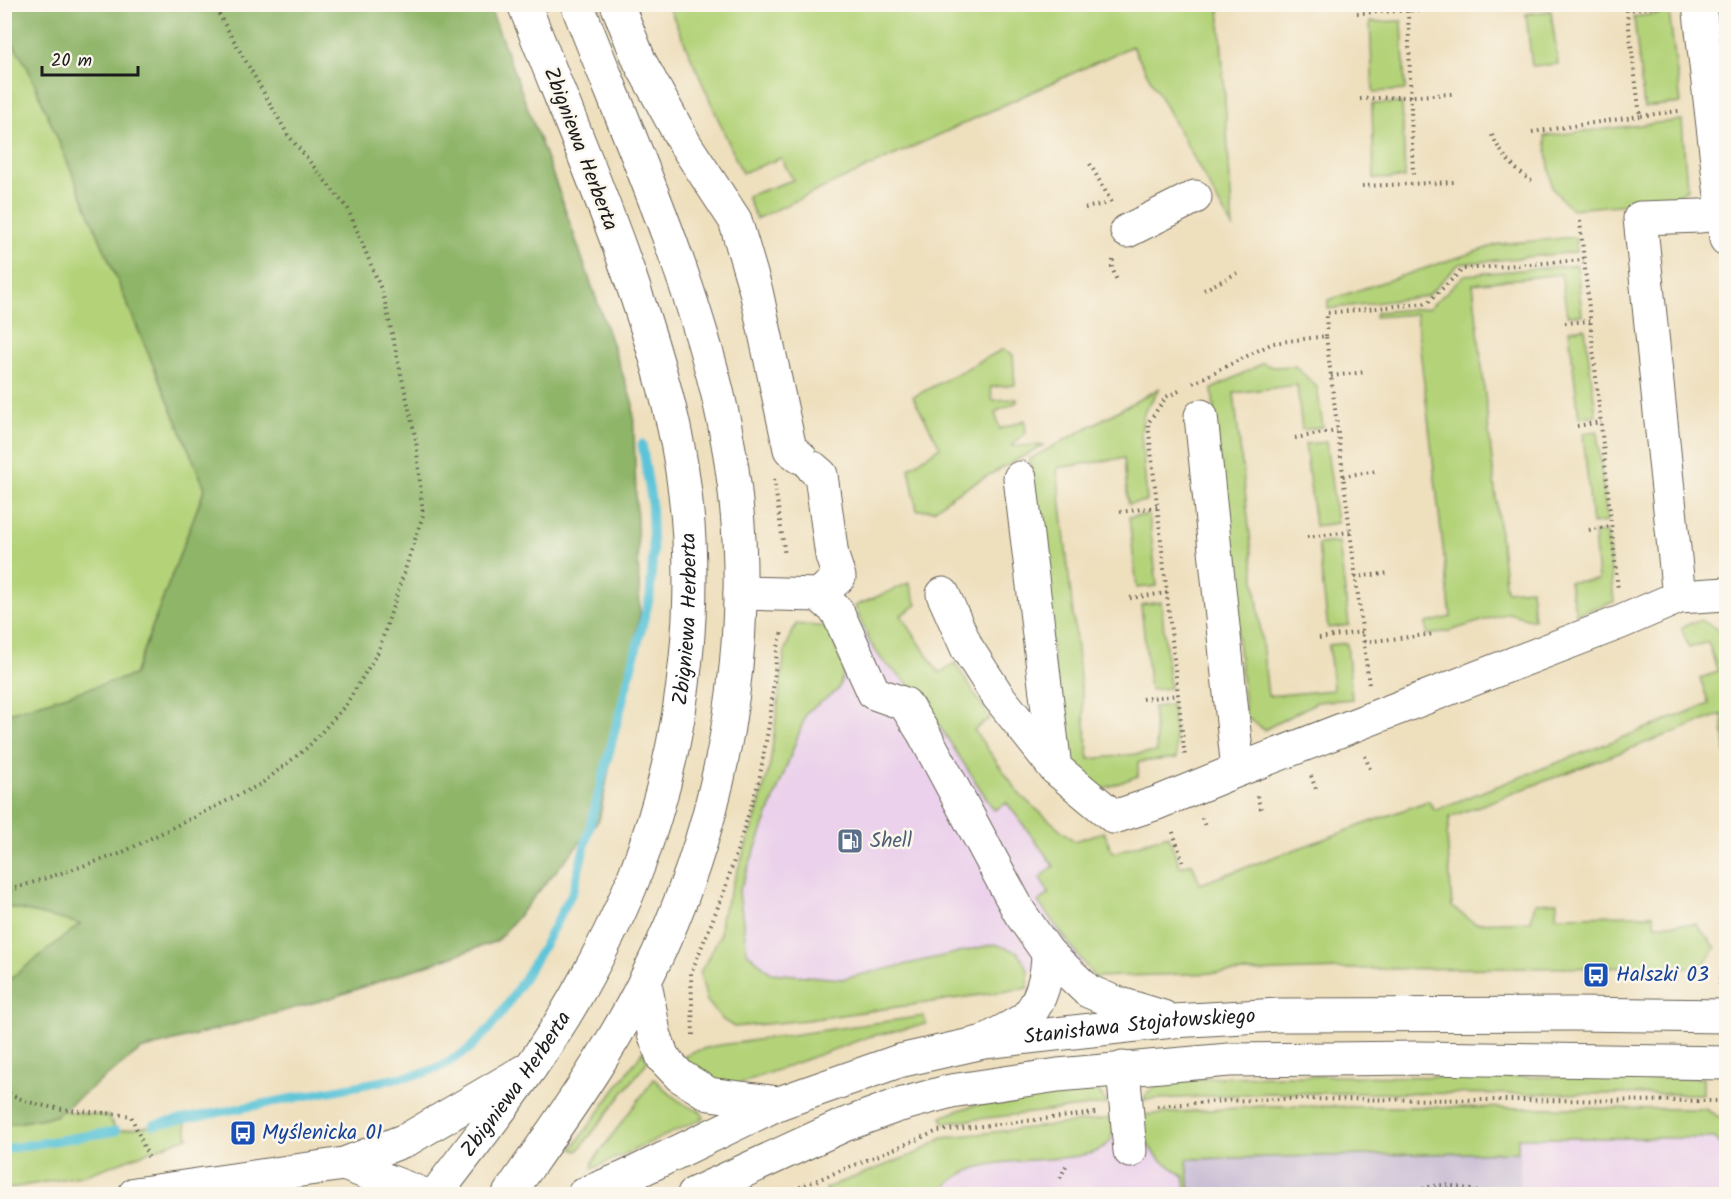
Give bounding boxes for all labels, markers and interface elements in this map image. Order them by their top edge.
scale bar [42,39,138,77]
text: 20 m [51,47,92,76]
street label: Zbigniewa Herberta [534,62,626,236]
street label: Zbigniewa Herberta [664,532,706,708]
place label: Shell [870,825,912,858]
fuel station icon: Shell [835,826,865,856]
place label: Halszki 03 [1616,959,1709,992]
bus stop icon: Halszki 03 [1581,960,1611,990]
street label: Stanisława Stojałowskiego [1022,1000,1256,1054]
street label: Zbigniewa Herberta [453,1005,580,1165]
place label: Myślenicka 01 [262,1117,383,1150]
bus stop icon: Myślenicka 01 [228,1118,258,1148]

